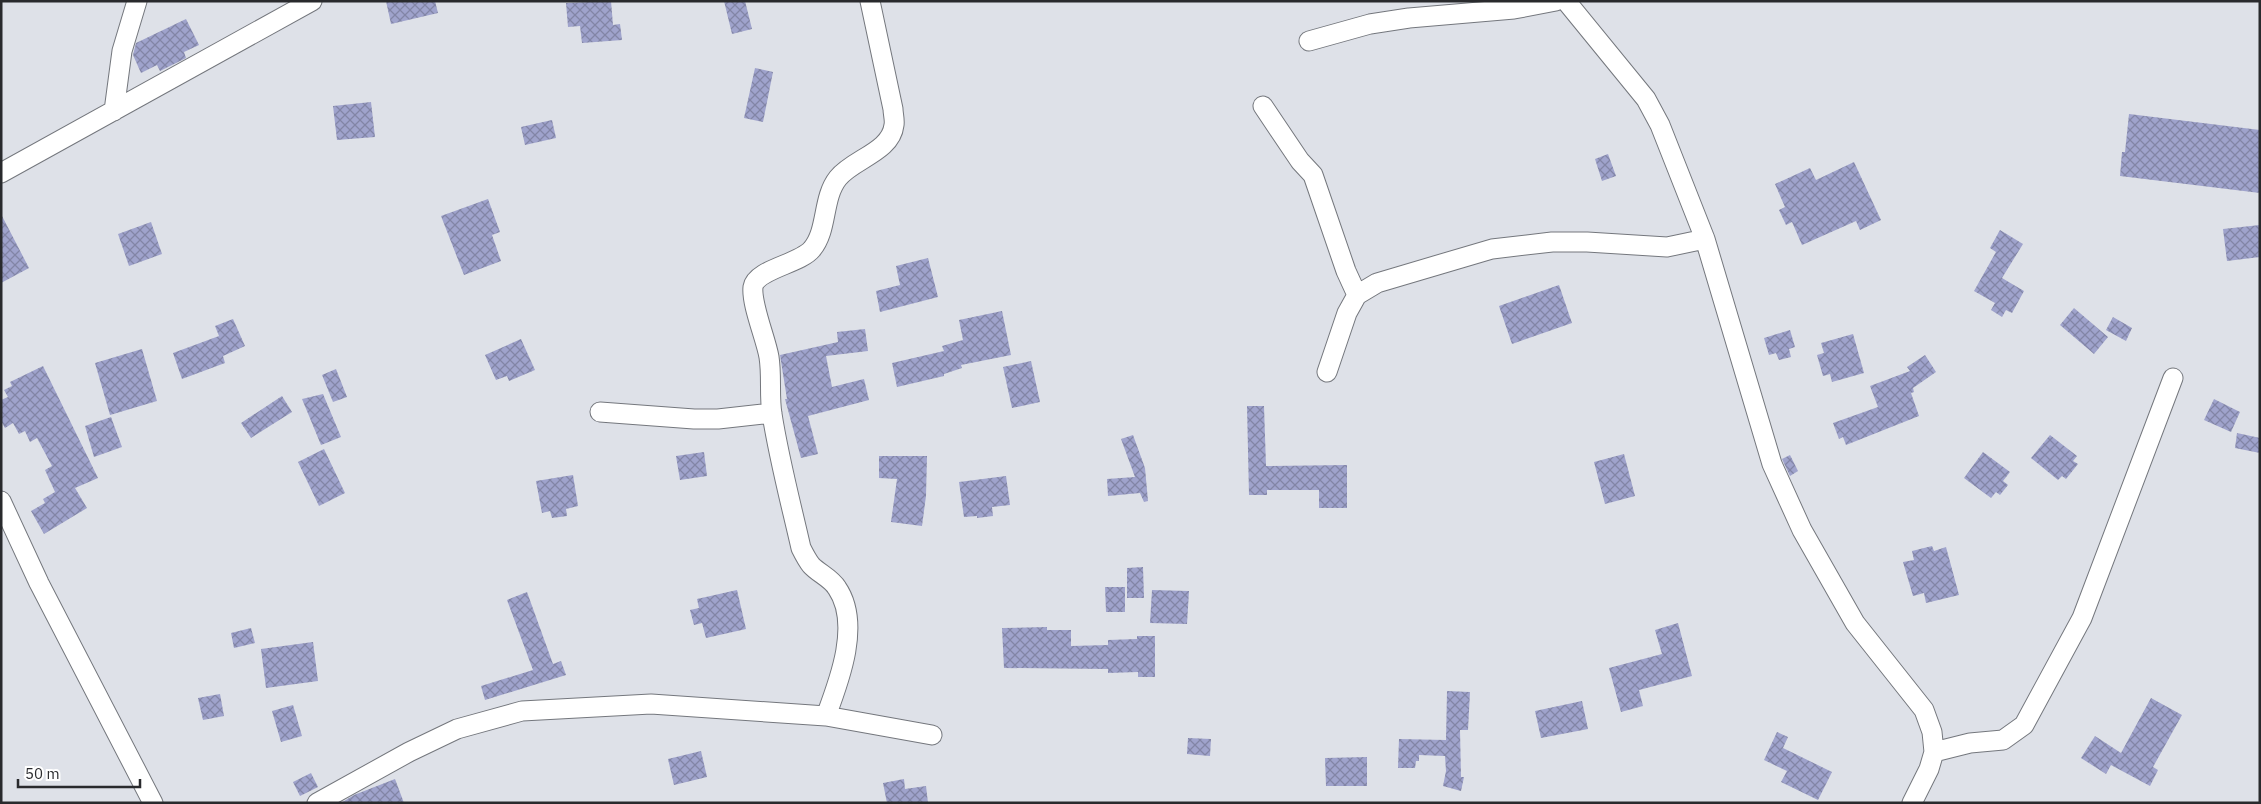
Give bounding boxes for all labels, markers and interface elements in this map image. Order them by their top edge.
scale bar [18,756,140,788]
text: 50 m [25,764,60,783]

